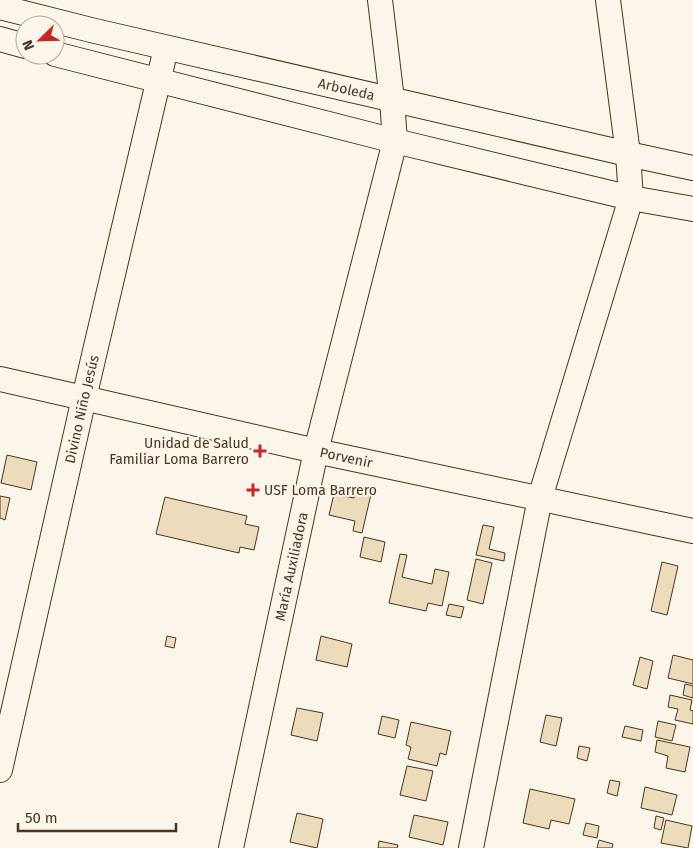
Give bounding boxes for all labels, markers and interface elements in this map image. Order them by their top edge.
north arrow [15,15,65,65]
text: N [19,37,38,52]
street label: Arboleda [316,74,376,104]
street label: Divino Niño Jesús [61,353,102,465]
place label: Unidad de Salud Familiar Loma Barrero [109,435,249,468]
marker: Unidad de Salud Familiar Loma Barrero [253,444,267,458]
street label: Porvenir [318,444,375,471]
place label: USF Loma Barrero [264,482,377,499]
marker: USF Loma Barrero [246,483,260,497]
street label: María Auxiliadora [271,510,311,622]
scale bar [18,800,175,832]
text: 50 m [25,809,58,827]

